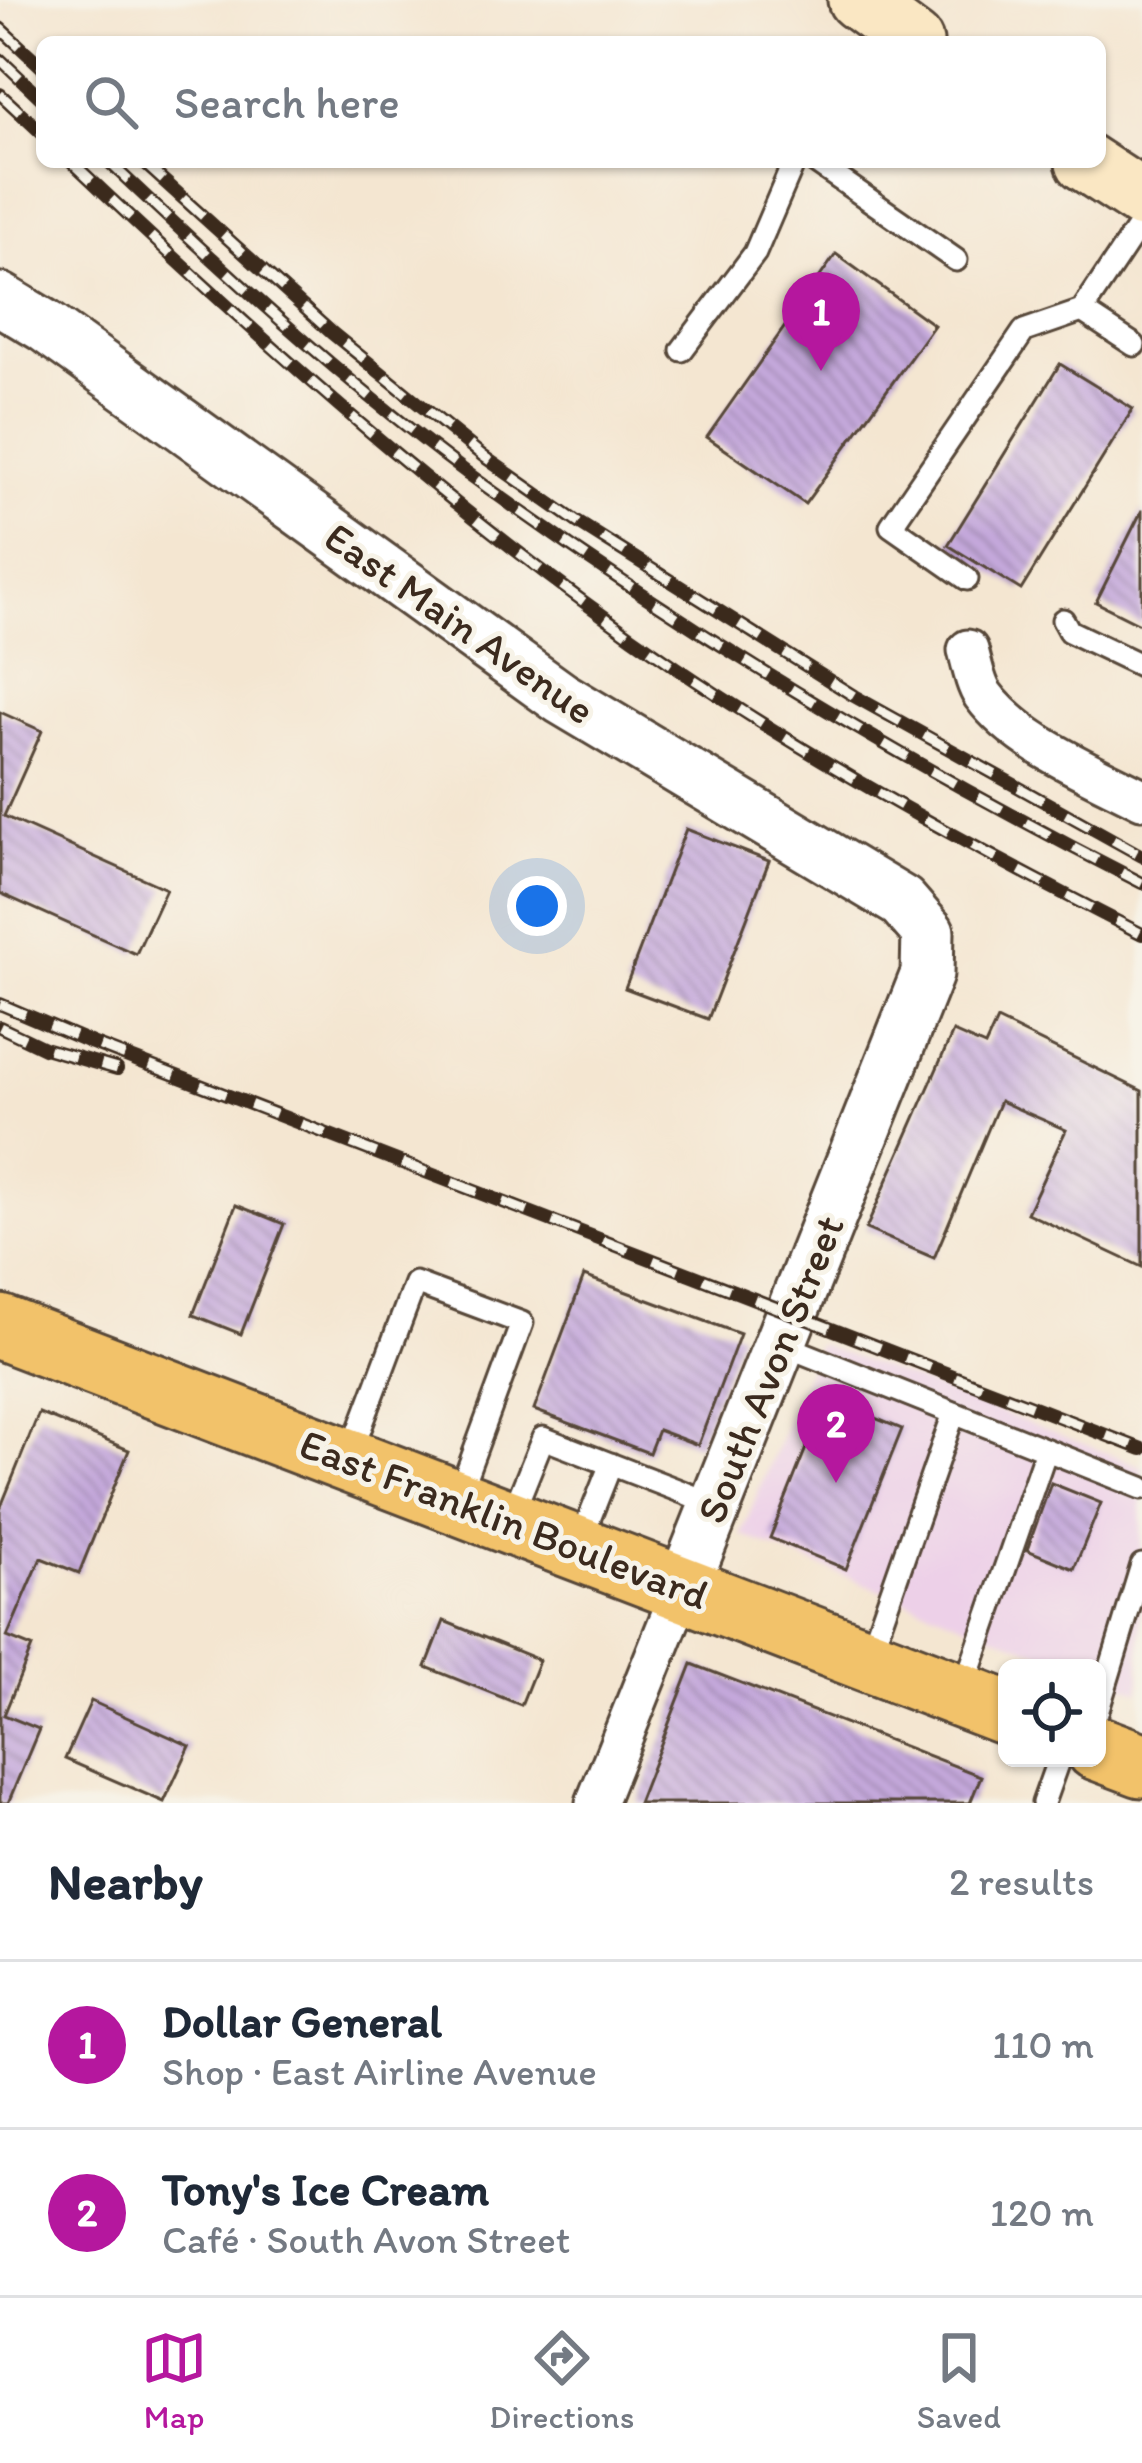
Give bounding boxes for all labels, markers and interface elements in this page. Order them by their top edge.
search box [36,36,1106,168]
icon: search [78,69,144,135]
text: Search here [174,75,400,129]
pin: 1 [782,272,860,371]
street label: East Main Avenue [315,511,605,735]
your location [507,876,567,936]
street label: South Avon Street [685,1208,855,1530]
pin: 2 [797,1384,875,1483]
street label: East Franklin Boulevard [293,1418,715,1620]
map controls [998,1659,1106,1767]
button: locate [998,1659,1106,1767]
text: Nearby [48,1851,203,1912]
text: 2 results [949,1858,1094,1905]
text: Dollar General [162,1994,442,2048]
text: 1 [78,2021,96,2068]
text: 110 m [992,2021,1094,2068]
text: Shop · East Airline Avenue [162,2048,597,2095]
text: Tony's Ice Cream [162,2162,489,2216]
text: 2 [77,2189,97,2236]
text: 120 m [990,2189,1094,2236]
text: Café · South Avon Street [162,2216,570,2263]
tab: Map [141,2325,207,2436]
tab: Directions [489,2325,634,2436]
tab: Saved [917,2325,1001,2436]

